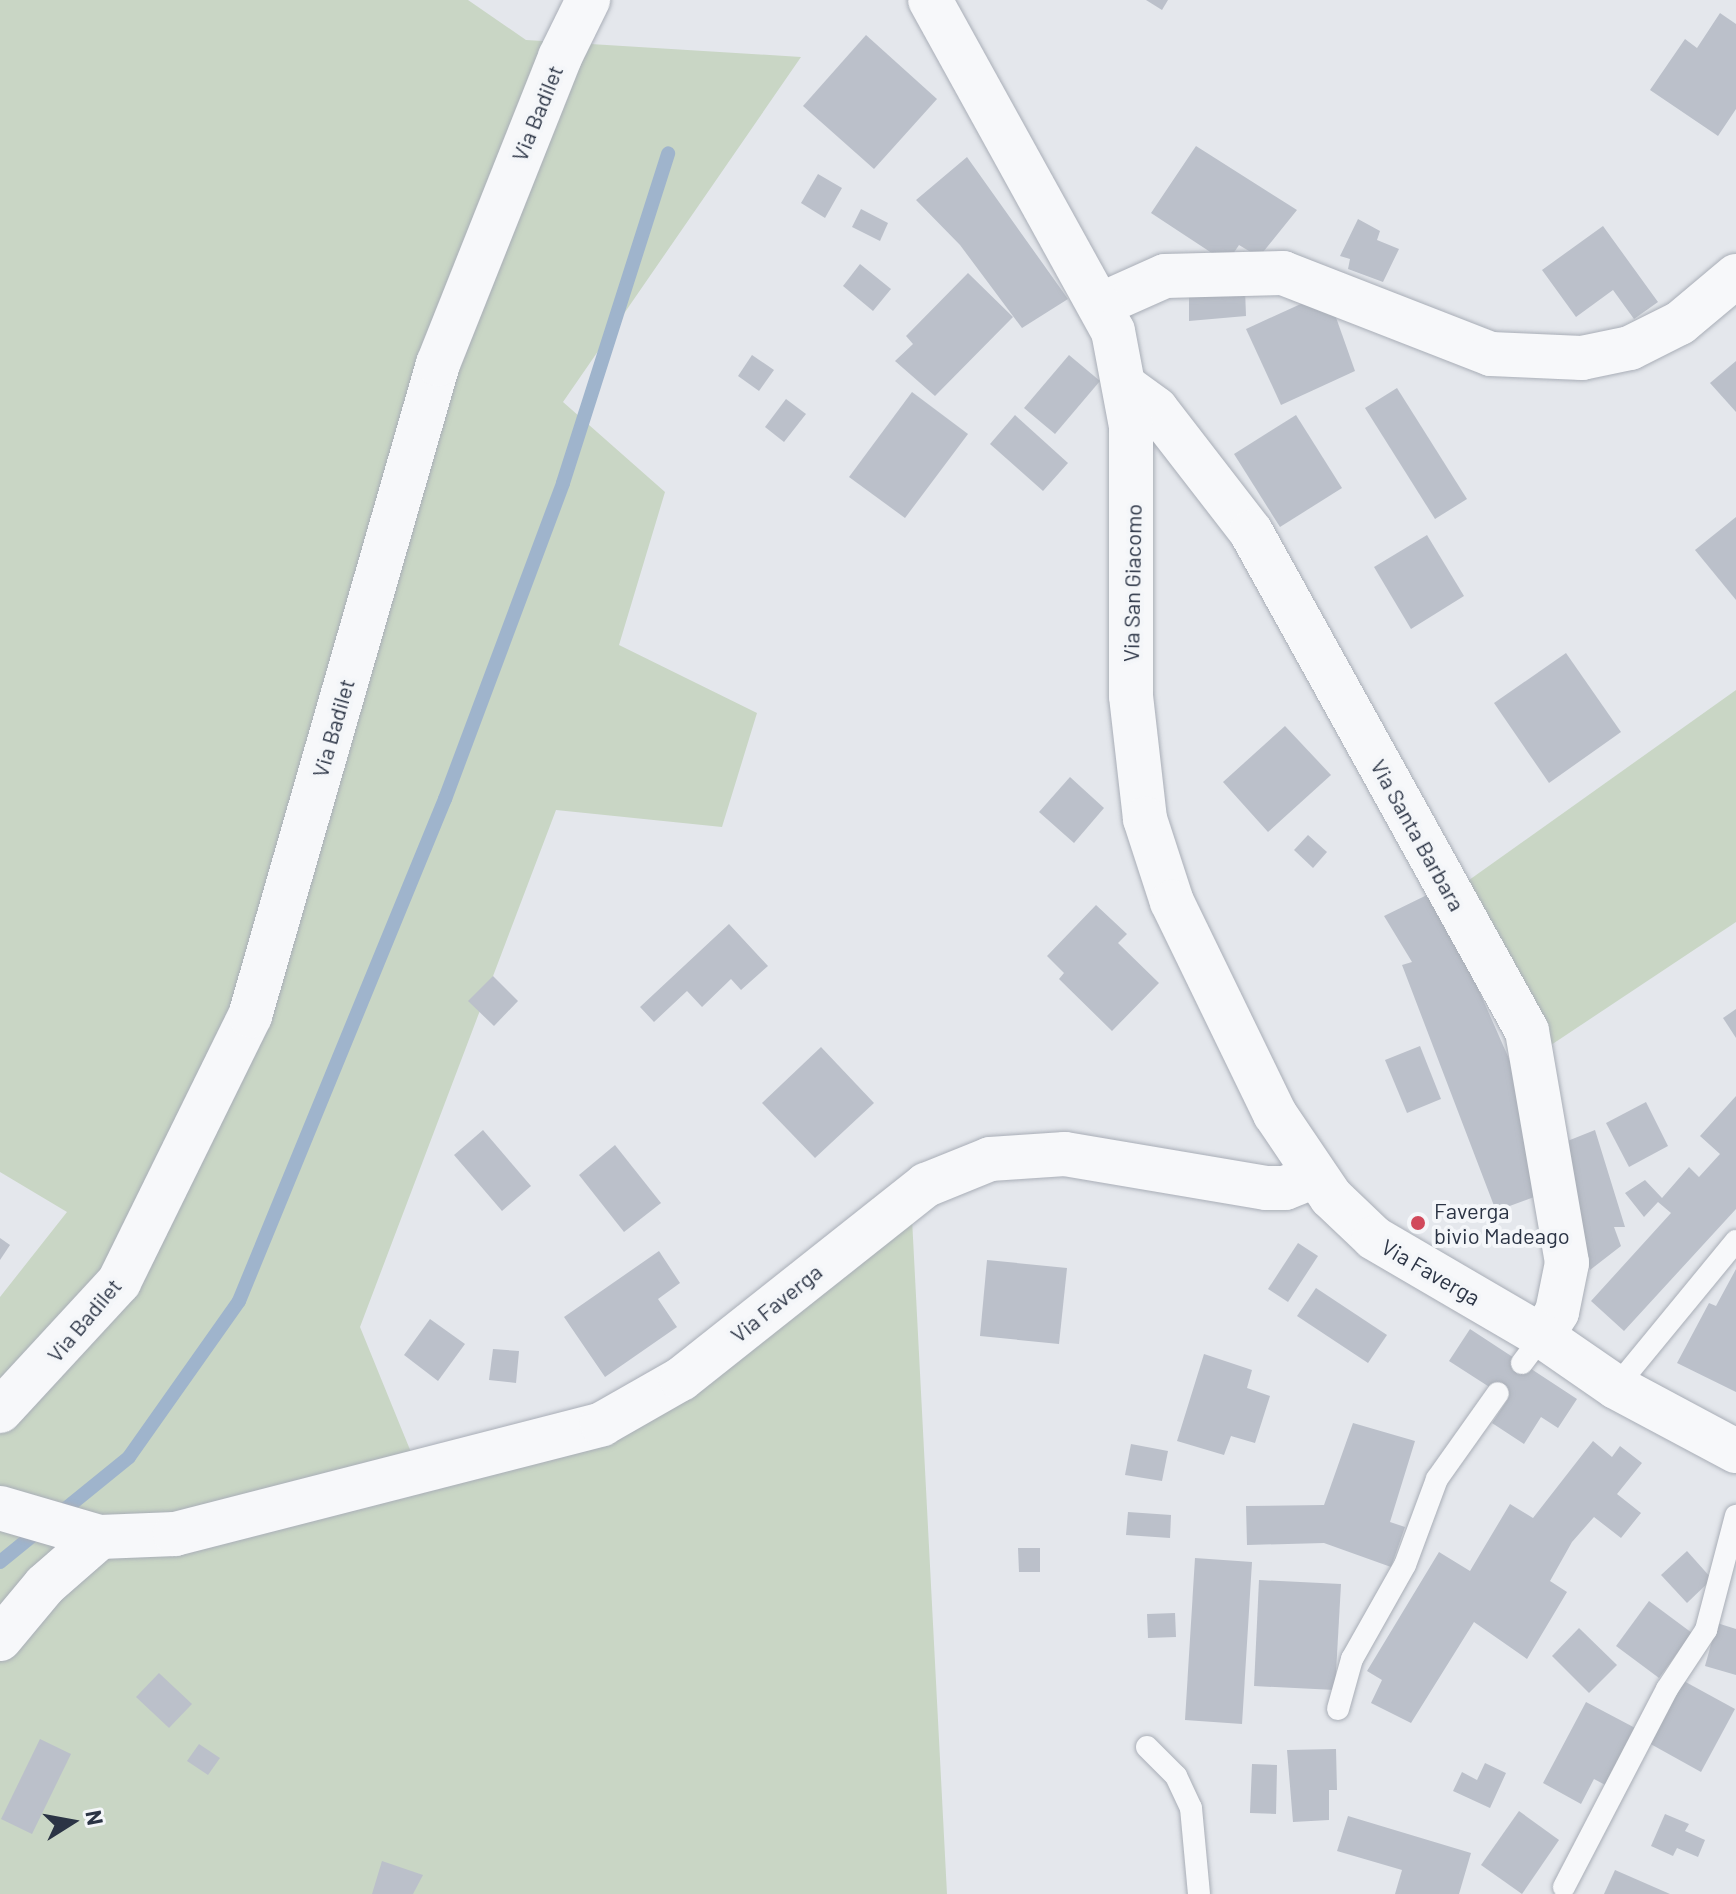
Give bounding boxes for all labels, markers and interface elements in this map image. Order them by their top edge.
street label: Via Badilet [506,61,568,165]
street label: Via San Giacomo [1117,504,1147,662]
street label: Via Badilet [306,676,360,780]
street label: Via Santa Barbara [1365,755,1471,915]
place label: Faverga bivio Madeago [1434,1197,1570,1248]
marker: Faverga bivio Madeago [1409,1214,1427,1232]
street label: Via Faverga [1377,1233,1485,1311]
street label: Via Faverga [725,1258,827,1348]
street label: Via Badilet [41,1273,127,1367]
north arrow [32,1782,112,1862]
text: N [81,1808,110,1827]

